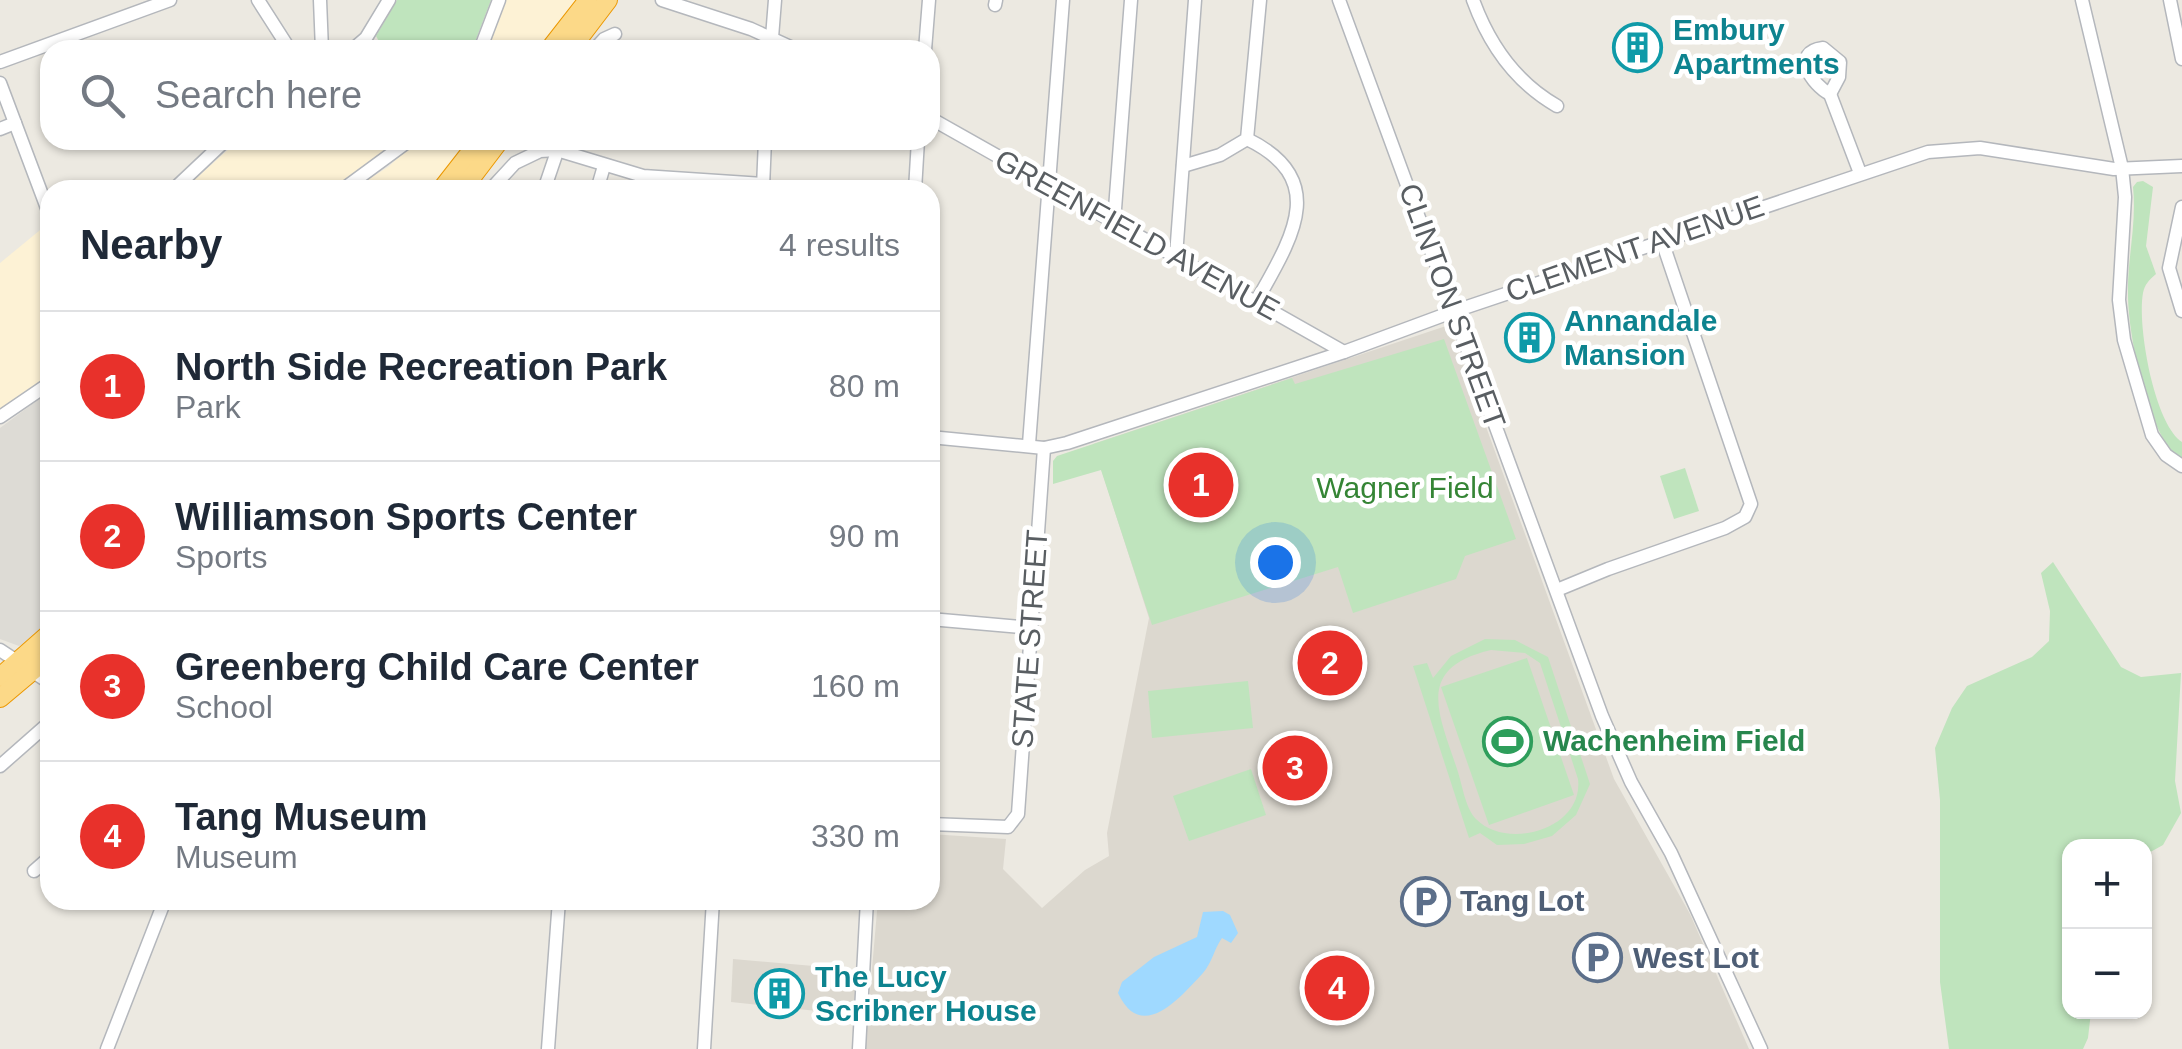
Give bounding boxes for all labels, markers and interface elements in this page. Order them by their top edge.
place label: Embury Apartments [1673,13,1840,80]
building icon: Embury Apartments [1612,21,1664,73]
search box [40,40,940,150]
icon: search [75,68,130,123]
text: Search here [155,74,362,116]
street label: GREENFIELD AVENUE [990,143,1285,326]
street label: CLINTON STREET [1393,179,1512,433]
street label: CLEMENT AVENUE [1502,189,1768,308]
text: Nearby [80,221,222,268]
text: 4 results [779,227,900,263]
place label: Annandale Mansion [1564,304,1717,371]
building icon: Annandale Mansion [1503,312,1555,364]
text: North Side Recreation Park [175,346,667,388]
text: 1 [104,368,121,404]
text: 80 m [829,368,900,404]
text: Park [175,389,241,425]
pin: 1 [1168,448,1234,522]
park label: Wagner Field [1316,471,1494,504]
text: Williamson Sports Center [175,496,637,538]
text: 2 [104,518,121,554]
text: 90 m [829,518,900,554]
street label: STATE STREET [1005,529,1054,749]
your location [1250,537,1301,588]
text: Sports [175,539,267,575]
pin: 2 [1298,626,1362,700]
text: Greenberg Child Care Center [175,646,699,688]
text: 3 [104,668,121,704]
text: 160 m [811,668,900,704]
text: School [175,689,273,725]
sports icon: Wachenheim Field [1482,715,1534,767]
place label: Wachenheim Field [1543,724,1805,757]
pin: 3 [1262,730,1328,806]
text: Tang Museum [175,796,428,838]
text: 4 [104,818,121,854]
text: 330 m [811,818,900,854]
text: Museum [175,839,298,875]
map controls [2062,839,2152,1019]
button: + [2062,839,2152,929]
parking icon: Tang Lot [1399,875,1451,927]
place label: Tang Lot [1460,884,1584,917]
button: − [2062,929,2152,1019]
parking icon: West Lot [1572,932,1624,984]
place label: West Lot [1633,941,1759,974]
pin: 4 [1304,950,1370,1026]
place label: The Lucy Scribner House [815,960,1037,1027]
building icon: The Lucy Scribner House [754,968,806,1020]

